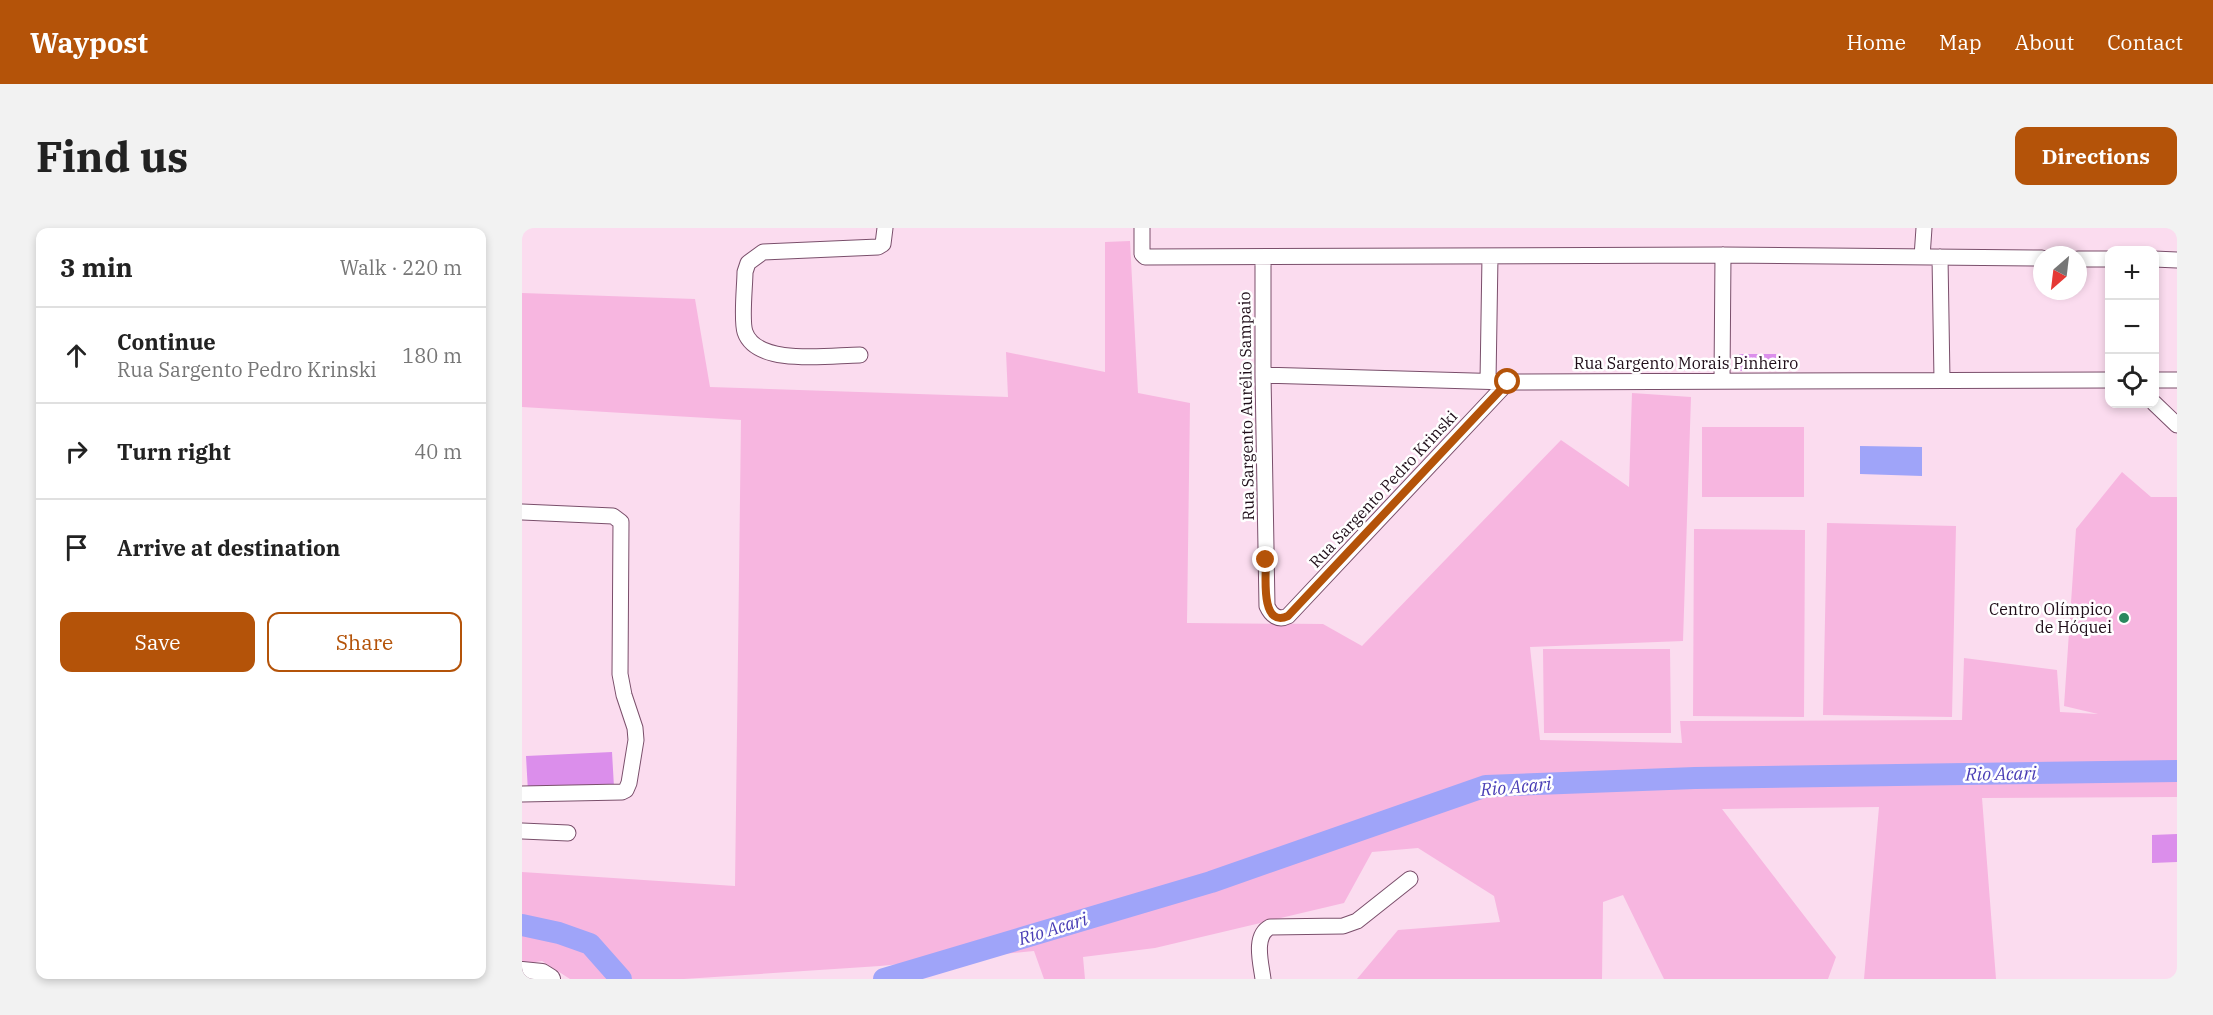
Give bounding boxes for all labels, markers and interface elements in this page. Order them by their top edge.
text: Waypost [30,24,148,61]
text: Home [1846,28,1906,56]
text: Map [1939,28,1982,56]
text: About [2015,28,2074,56]
text: Contact [2107,28,2183,56]
button: Directions [2015,127,2177,185]
text: Find us [36,129,188,184]
north arrow [2033,246,2087,300]
map controls [2105,246,2159,408]
button: + [2105,246,2159,300]
text: 3 min [60,250,133,284]
text: Walk · 220 m [340,254,462,281]
street label: Rua Sargento Aurélio Sampaio [1234,291,1258,521]
button: − [2105,300,2159,354]
text: Continue [117,327,216,356]
icon: ahead [60,339,93,372]
text: 180 m [402,342,462,369]
street label: Rua Sargento Morais Pinheiro [1574,353,1798,373]
button: locate [2105,354,2159,408]
text: Rua Sargento Pedro Krinski [117,356,377,383]
route start [1494,368,1520,394]
street label: Rua Sargento Pedro Krinski [1305,406,1461,572]
icon: right [60,435,93,468]
text: Turn right [117,437,231,466]
text: 40 m [414,438,462,465]
icon: arrive [60,531,93,564]
text: Arrive at destination [117,533,340,562]
route end [1252,546,1278,572]
place label: Centro Olímpico de Hóquei [1989,599,2112,637]
marker: Centro Olímpico de Hóquei [2117,611,2131,625]
button: Save [60,612,255,672]
button: Share [267,612,462,672]
water label: Rio Acari [1964,761,2037,786]
water label: Rio Acari [1479,772,1553,801]
water label: Rio Acari [1015,907,1091,950]

